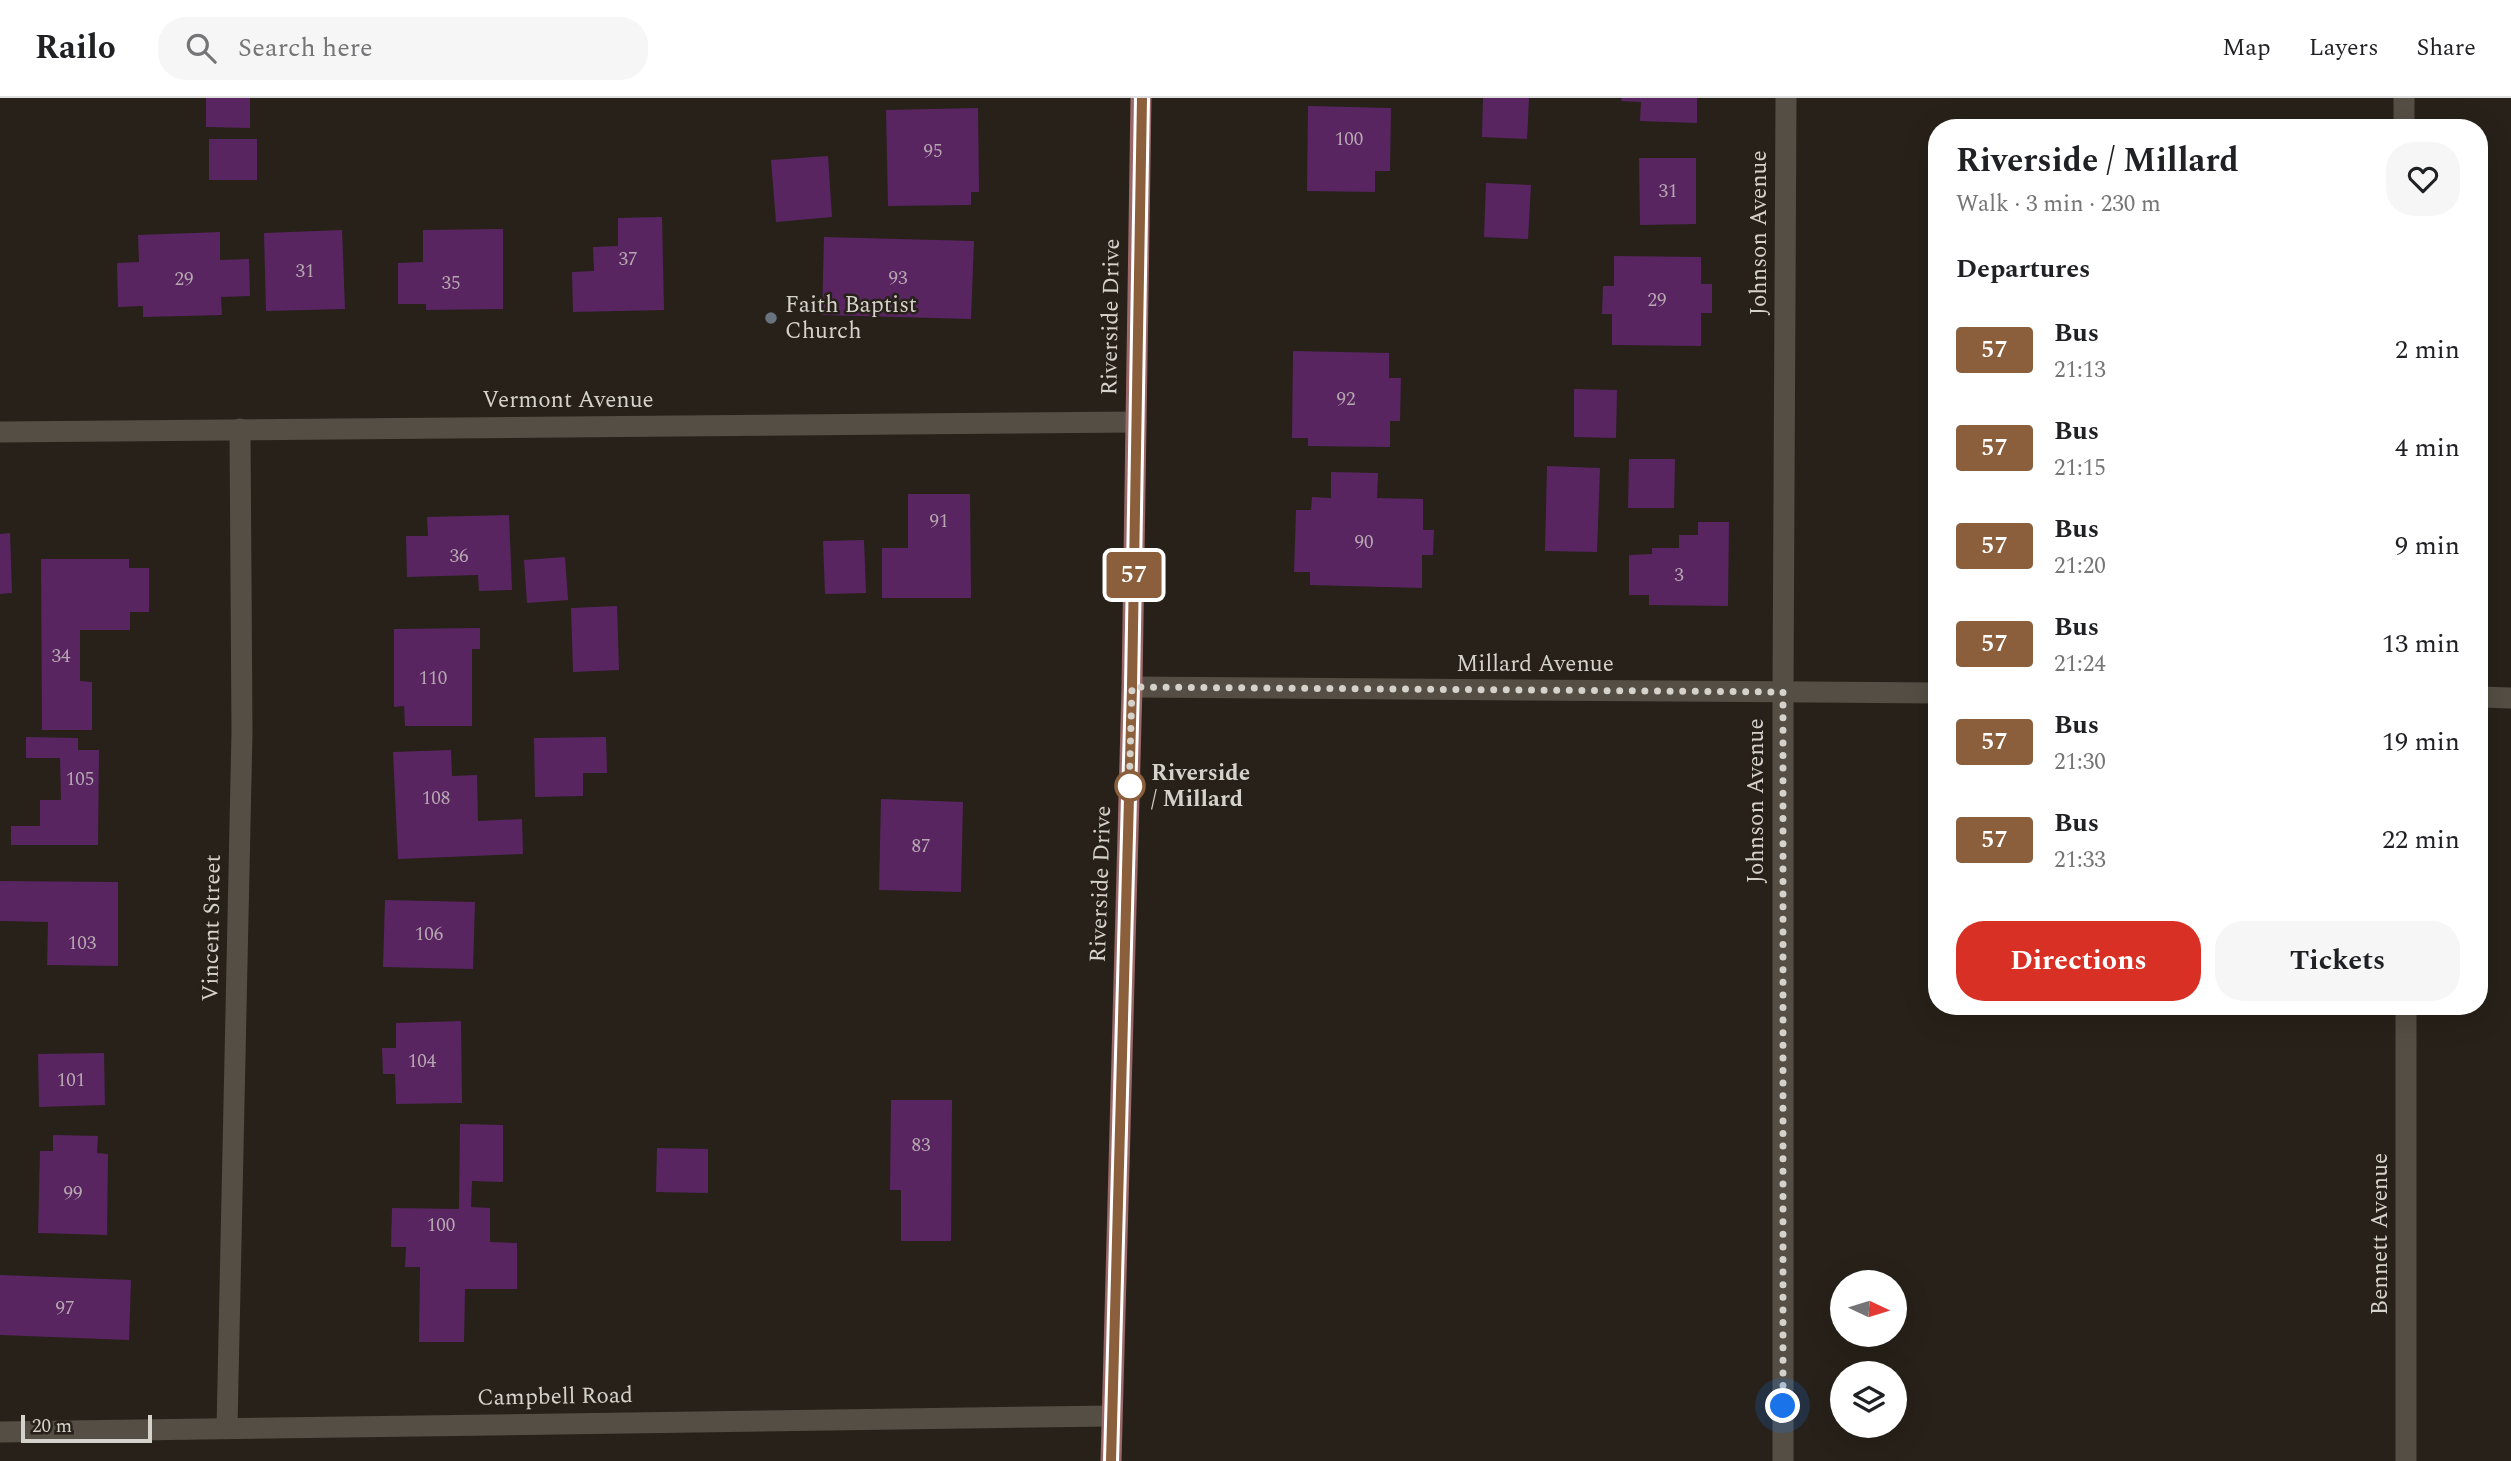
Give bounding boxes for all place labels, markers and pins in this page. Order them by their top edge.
place label: Faith Baptist Church [785,288,917,349]
marker: Faith Baptist Church [763,310,779,326]
place label: Riverside / Millard [1151,756,1250,817]
marker: Riverside / Millard [1115,771,1145,801]

